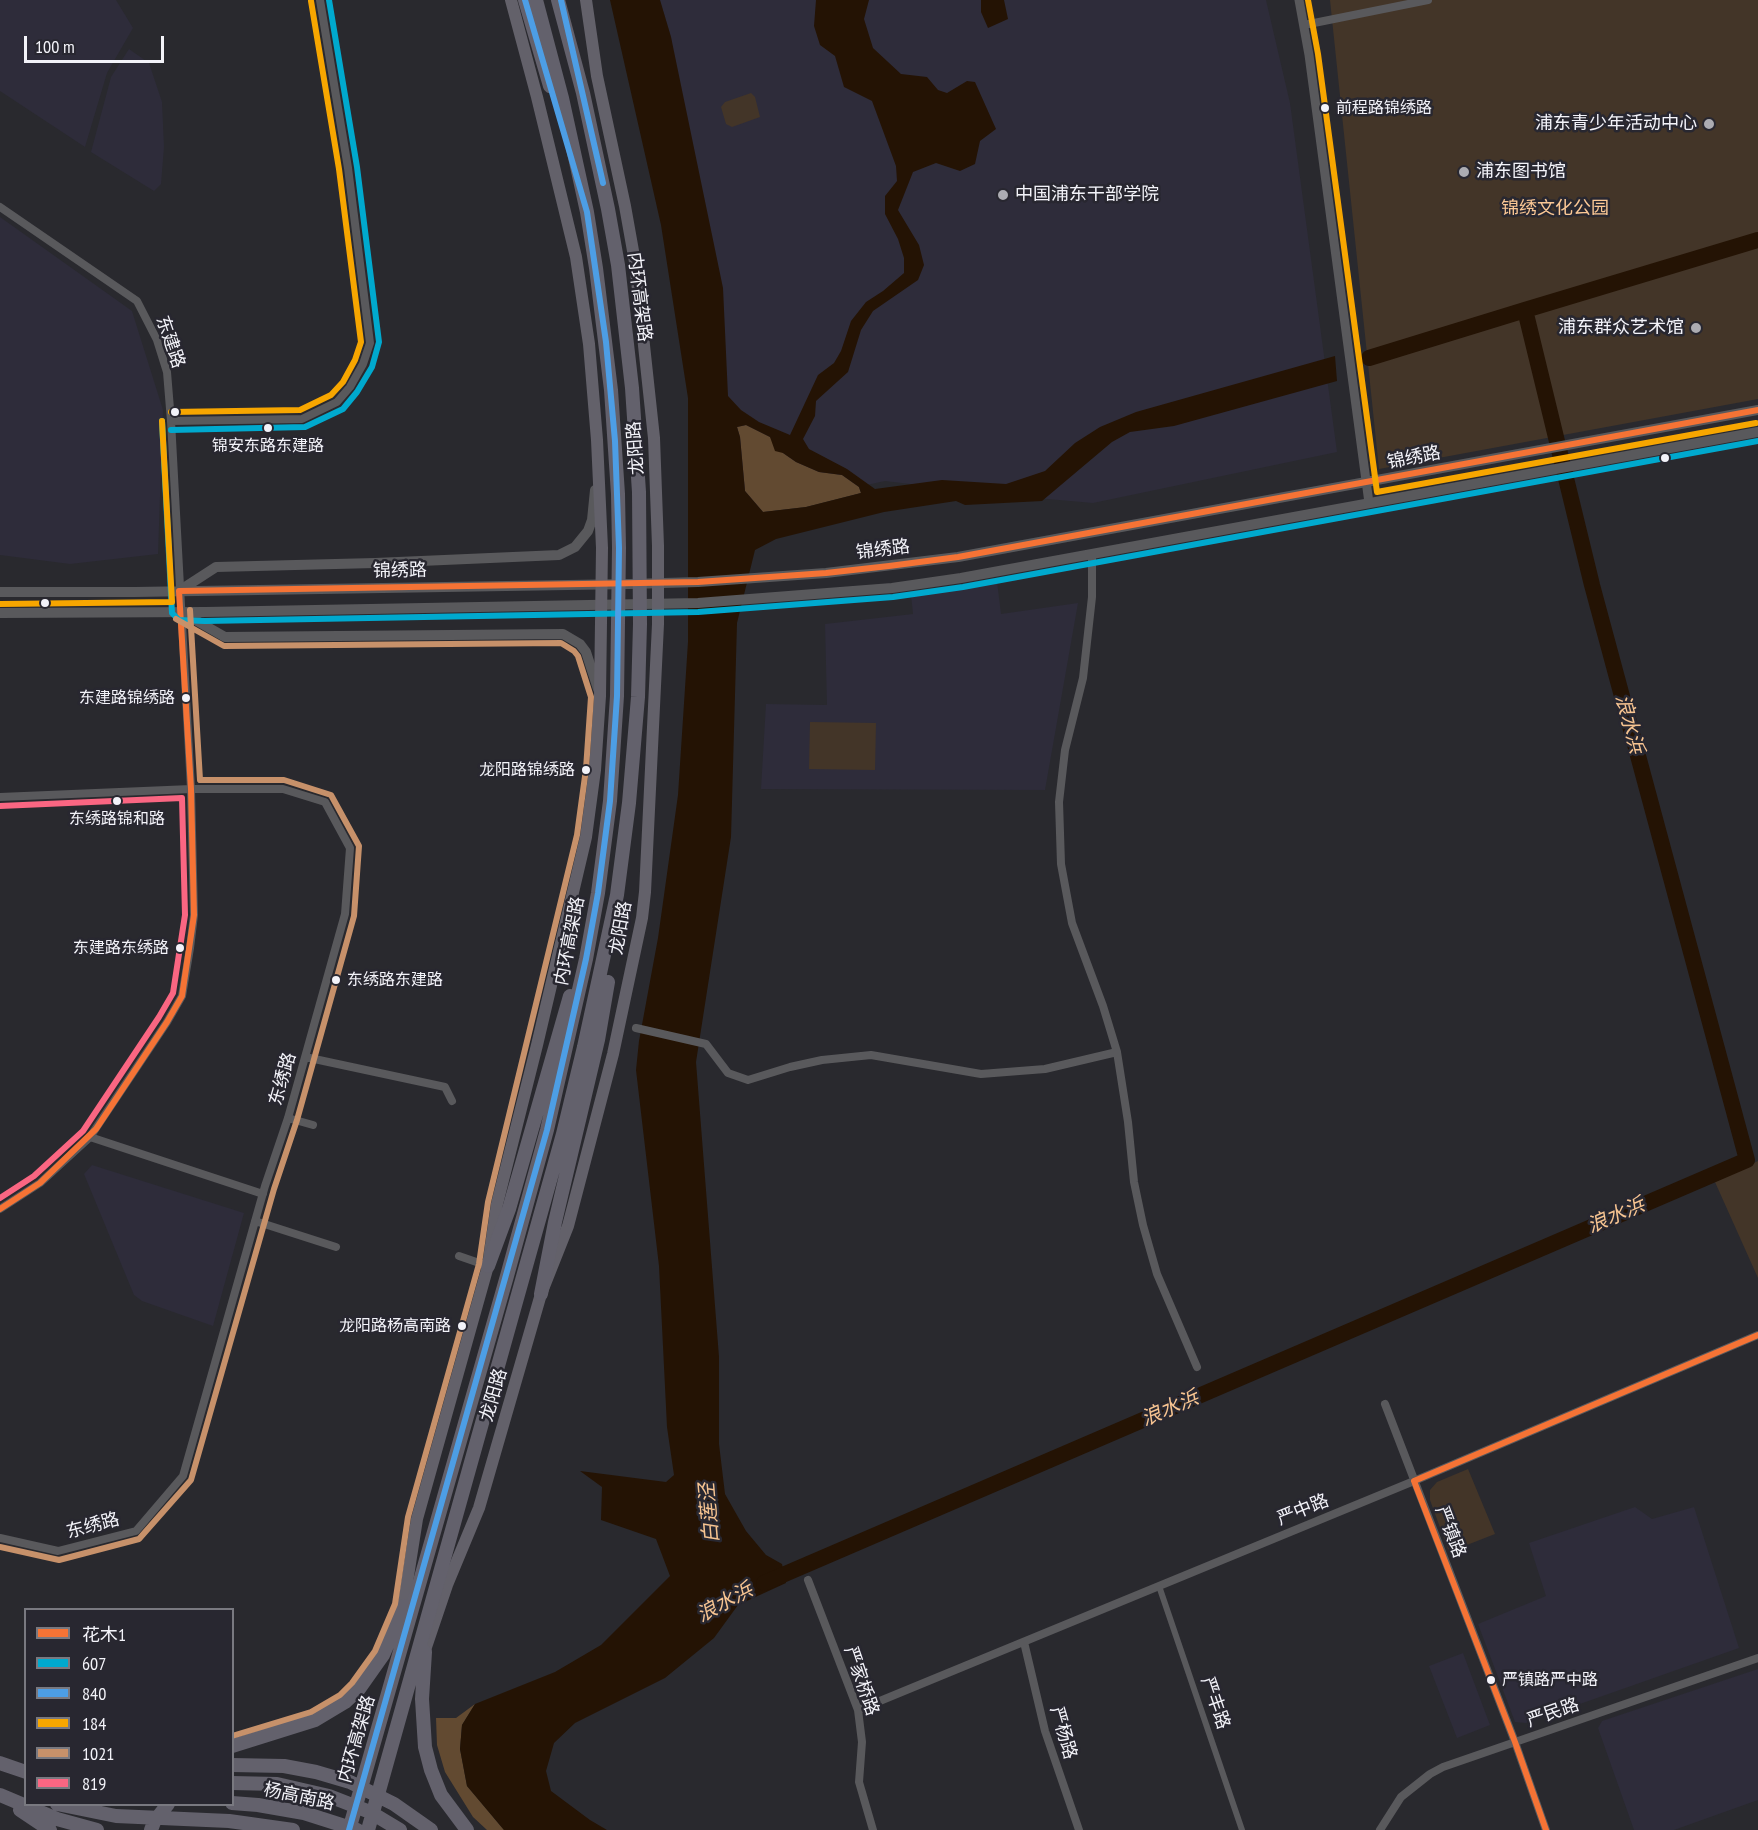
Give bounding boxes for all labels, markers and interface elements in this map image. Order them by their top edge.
scale bar [27,24,166,62]
text: 100 m [35,35,75,58]
place label: 前程路锦绣路 [1336,98,1432,118]
marker: 前程路锦绣路 [1319,102,1331,114]
place label: 浦东青少年活动中心 [1535,113,1697,135]
marker: 浦东青少年活动中心 [1702,117,1716,131]
place label: 浦东图书馆 [1476,161,1566,183]
marker: 浦东图书馆 [1457,165,1471,179]
place label: 中国浦东干部学院 [1015,184,1159,206]
marker: 中国浦东干部学院 [996,188,1010,202]
park label: 锦绣文化公园 [1501,198,1609,220]
street label: 内环高架路 [623,251,655,343]
street label: 东建路 [151,313,189,371]
place label: 浦东群众艺术馆 [1558,317,1684,339]
marker: 浦东群众艺术馆 [1689,321,1703,335]
unlabelled marker [169,406,181,418]
street label: 龙阳路 [623,420,649,476]
marker: 锦安东路东建路 [262,422,274,434]
place label: 锦安东路东建路 [212,436,324,456]
street label: 锦绣路 [1385,442,1443,474]
unlabelled marker [1659,452,1671,464]
street label: 锦绣路 [855,536,911,564]
street label: 锦绣路 [373,560,427,582]
unlabelled marker [39,597,51,609]
place label: 东建路锦绣路 [79,688,175,708]
marker: 东建路锦绣路 [180,692,192,704]
water label: 浪水浜 [1610,692,1648,756]
place label: 龙阳路锦绣路 [479,760,575,780]
marker: 龙阳路锦绣路 [580,764,592,776]
marker: 东绣路锦和路 [111,795,123,807]
place label: 东绣路锦和路 [69,809,165,829]
street label: 内环高架路 [551,895,589,987]
street label: 龙阳路 [606,900,636,956]
place label: 东建路东绣路 [73,938,169,958]
marker: 东建路东绣路 [174,942,186,954]
place label: 东绣路东建路 [347,970,443,990]
marker: 东绣路东建路 [330,974,342,986]
street label: 东绣路 [265,1050,301,1108]
water label: 浪水浜 [1584,1193,1648,1239]
place label: 龙阳路杨高南路 [339,1316,451,1336]
marker: 龙阳路杨高南路 [456,1320,468,1332]
street label: 龙阳路 [476,1366,512,1424]
water label: 浪水浜 [1138,1386,1202,1432]
water label: 白莲泾 [695,1482,725,1544]
street label: 严中路 [1274,1490,1332,1530]
street label: 严镇路 [1430,1503,1470,1561]
street label: 东绣路 [64,1509,122,1543]
water label: 浪水浜 [693,1578,757,1628]
legend [24,1608,234,1806]
text: 花木1 [82,1623,126,1646]
street label: 严家桥路 [839,1643,883,1719]
text: 607 [82,1652,106,1675]
place label: 严镇路严中路 [1502,1670,1598,1690]
street label: 严丰路 [1196,1674,1234,1732]
marker: 严镇路严中路 [1485,1674,1497,1686]
text: 840 [82,1682,106,1705]
street label: 内环高架路 [334,1693,380,1785]
street label: 严民路 [1524,1694,1582,1732]
street label: 严杨路 [1045,1704,1081,1762]
text: 184 [82,1712,106,1735]
text: 1021 [82,1742,114,1765]
text: 819 [82,1772,106,1795]
street label: 杨高南路 [262,1779,336,1815]

